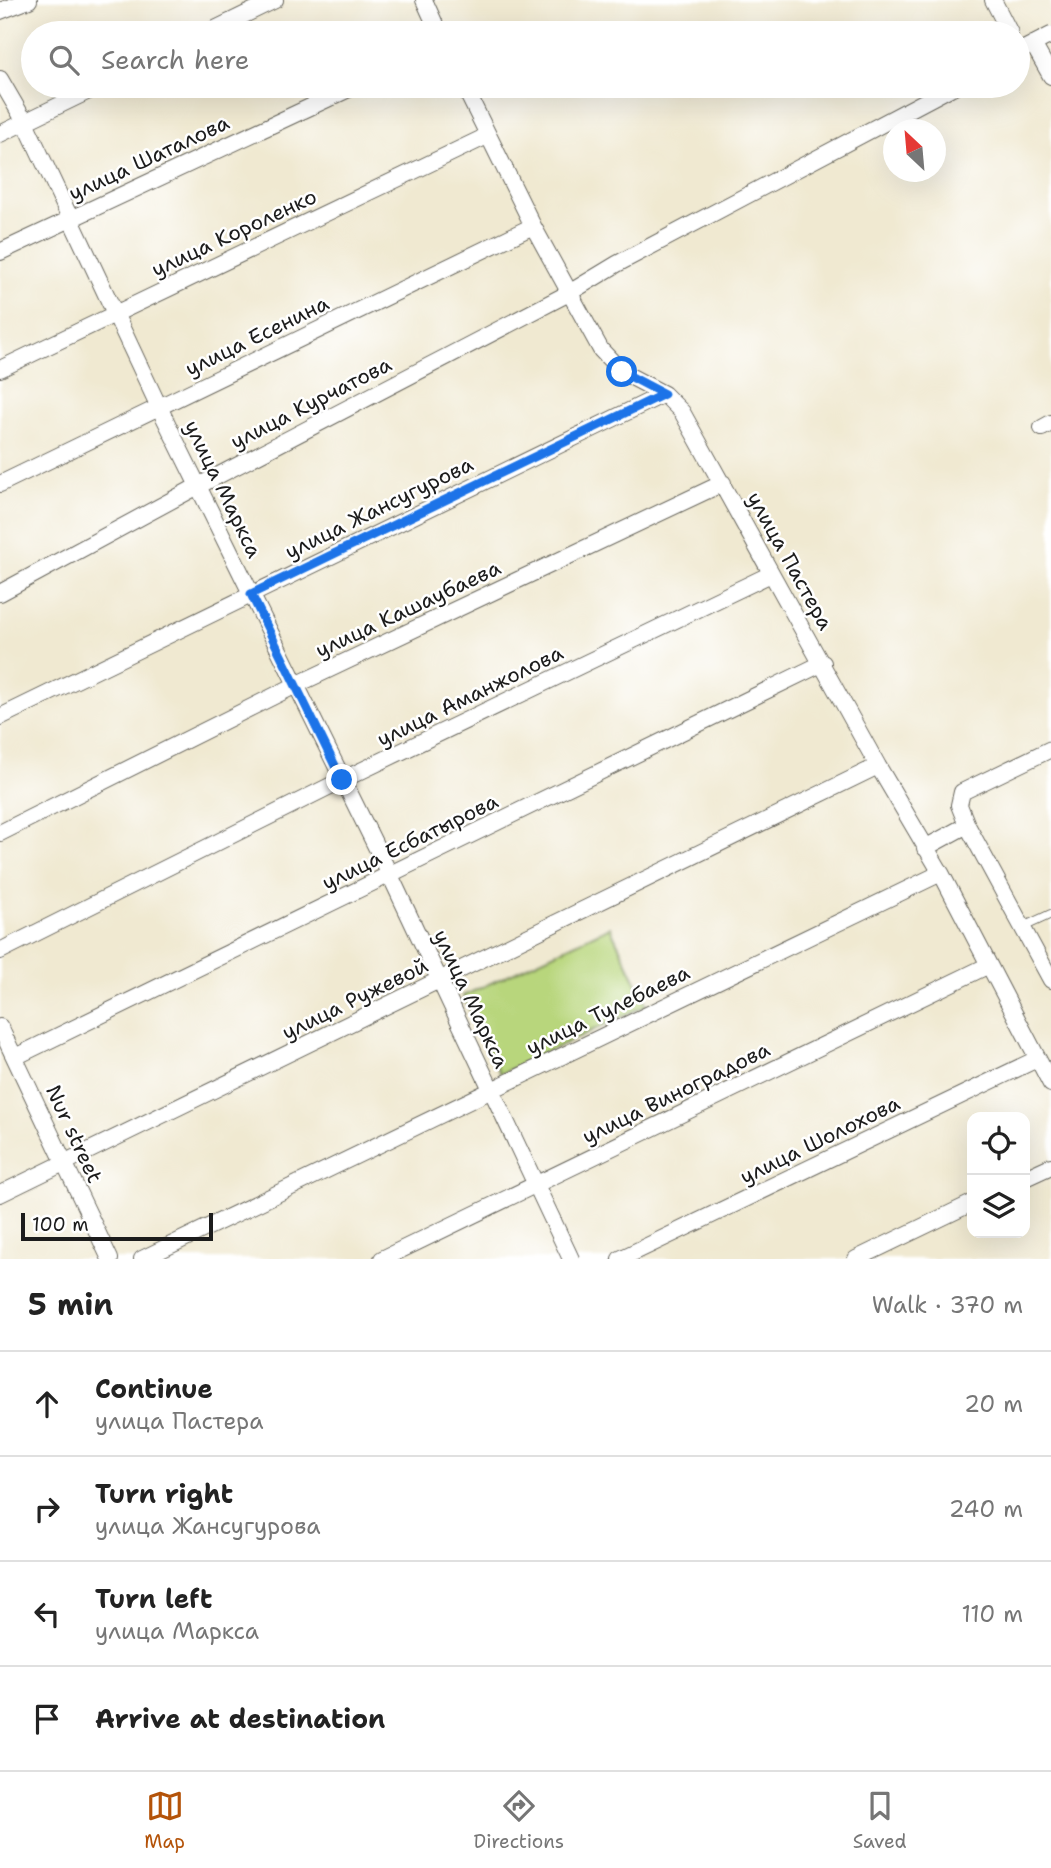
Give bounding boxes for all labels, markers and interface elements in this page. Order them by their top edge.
search box [21,21,1030,98]
icon: search [45,41,83,79]
text: Search here [101,42,250,77]
street label: улица Шаталова [64,109,234,207]
north arrow [883,119,946,182]
street label: улица Короленко [147,182,321,284]
street label: улица Есенина [181,289,333,383]
street label: улица Курчатова [226,350,396,456]
route start [606,356,637,387]
street label: улица Маркса [178,416,268,562]
street label: улица Жансугурова [280,450,478,566]
street label: улица Пастера [740,487,840,635]
street label: улица Кашаубаева [311,554,505,664]
street label: улица Аманжолова [372,639,568,753]
route end [326,764,357,795]
street label: улица Есбатырова [317,787,503,897]
street label: улица Маркса [427,925,515,1073]
street label: улица Ружевой [277,951,433,1047]
street label: улица Тулебаева [522,958,694,1062]
street label: улица Виноградова [578,1035,774,1151]
street label: Nur street [39,1080,109,1188]
street label: улица Шолохова [735,1089,905,1191]
map controls [967,1112,1030,1238]
button: locate [967,1112,1030,1175]
button: layers [967,1175,1030,1238]
scale bar [21,1210,214,1242]
text: 100 m [32,1212,89,1237]
text: 5 min [28,1284,113,1325]
text: Walk · 370 m [872,1290,1023,1320]
text: Continue [95,1371,213,1406]
icon: ahead [28,1385,66,1423]
text: 20 m [964,1389,1023,1419]
text: улица Пастера [95,1406,264,1436]
text: Turn right [95,1476,233,1511]
icon: right [28,1490,66,1528]
text: 240 m [949,1494,1023,1524]
text: улица Жансугурова [95,1511,321,1541]
text: Turn left [95,1581,212,1616]
icon: left [28,1595,66,1633]
text: 110 m [961,1599,1023,1629]
text: улица Маркса [95,1616,259,1646]
icon: arrive [28,1700,66,1738]
text: Arrive at destination [95,1701,385,1736]
tab: Map [144,1787,185,1854]
tab: Directions [474,1787,564,1854]
tab: Saved [853,1787,907,1854]

